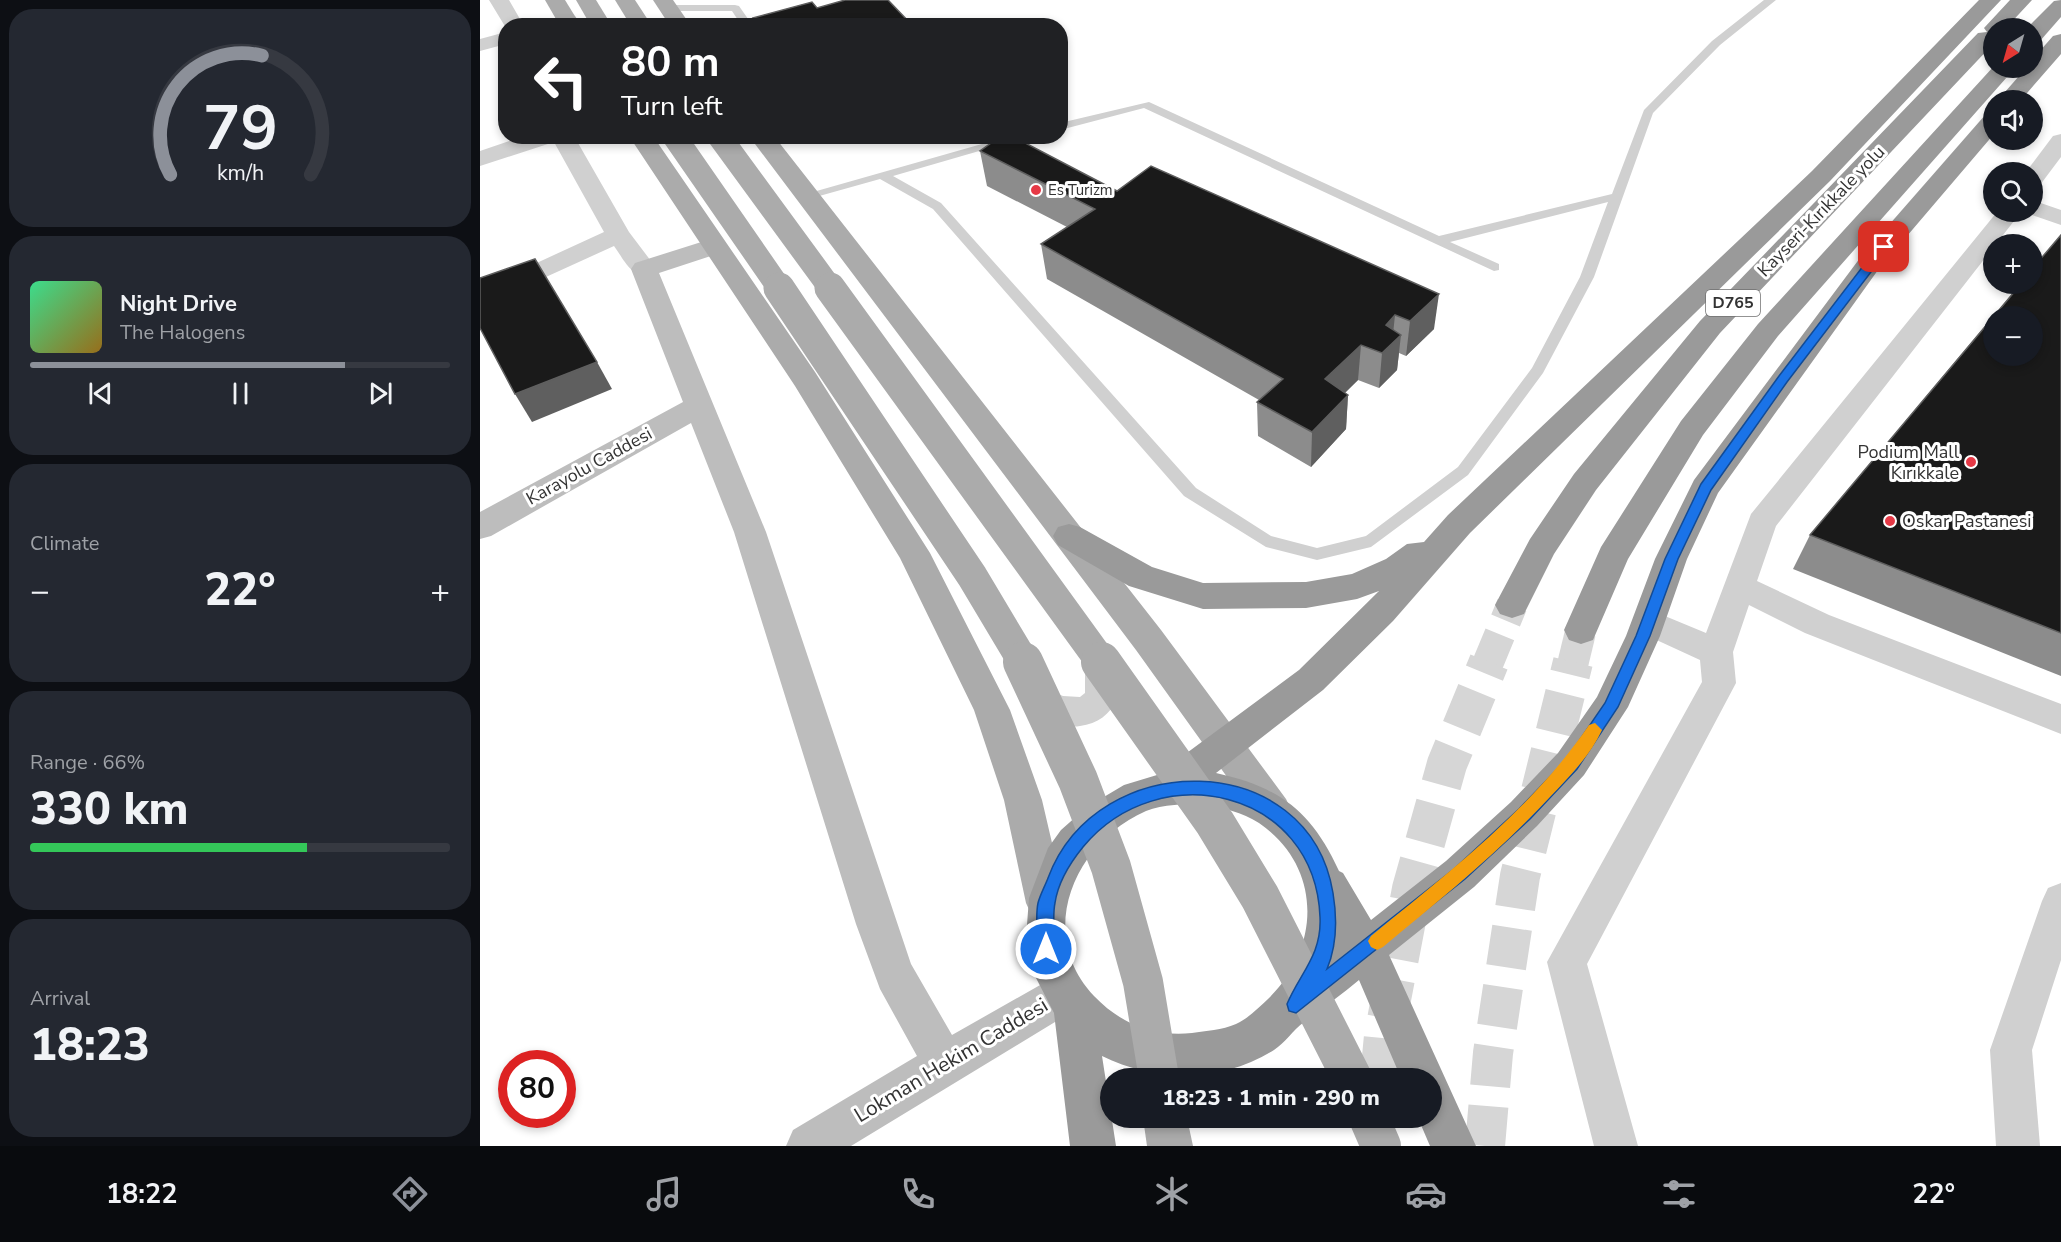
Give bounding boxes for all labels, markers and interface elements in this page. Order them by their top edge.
north arrow [1983,18,2043,78]
map controls [1983,18,2043,366]
text: 80 m [621,34,720,91]
icon: left [522,42,600,120]
text: 79 [203,86,277,171]
text: Turn left [621,88,722,125]
button: sound [1983,90,2043,150]
street label: Kayseri-Kırıkkale yolu [1752,140,1890,282]
text: km/h [216,159,264,189]
button: search [1983,162,2043,222]
place label: Es Turizm [1048,180,1113,200]
marker: Es Turizm [1029,183,1043,197]
pin [1858,221,1909,272]
icon: arrive [1867,230,1900,263]
button: + [1983,234,2043,294]
text: Night Drive [120,289,237,319]
road number: D765 [1706,290,1760,316]
button: − [1983,306,2043,366]
text: The Halogens [120,319,245,346]
icon: previous [84,377,117,410]
icon: pause [224,377,257,410]
icon: next [364,377,397,410]
street label: Karayolu Caddesi [522,421,656,511]
place label: Podium Mall Kırıkkale [1858,440,1960,485]
marker: Podium Mall Kırıkkale [1964,455,1978,469]
place label: Oskar Pastanesi [1902,509,2032,533]
marker: Oskar Pastanesi [1883,514,1897,528]
text: Climate [30,530,99,557]
text: 22° [204,560,276,621]
text: − [30,569,50,614]
text: + [430,569,450,614]
text: Range · 66% [30,749,145,776]
text: 330 km [30,779,189,840]
position arrow [1014,917,1078,981]
text: Arrival [30,985,90,1012]
street label: Lokman Hekim Caddesi [849,991,1053,1129]
text: 18:23 [30,1015,150,1076]
speed limit sign: 80 [498,1050,576,1128]
text: 18:23 · 1 min · 290 m [1162,1083,1380,1113]
icon: directions [389,1173,431,1215]
icon: music [643,1173,685,1215]
icon: phone [897,1173,939,1215]
icon: climate [1151,1173,1193,1215]
icon: car [1405,1173,1447,1215]
icon: filters [1658,1173,1700,1215]
text: 18:22 [106,1176,177,1213]
text: 22° [1912,1176,1955,1213]

